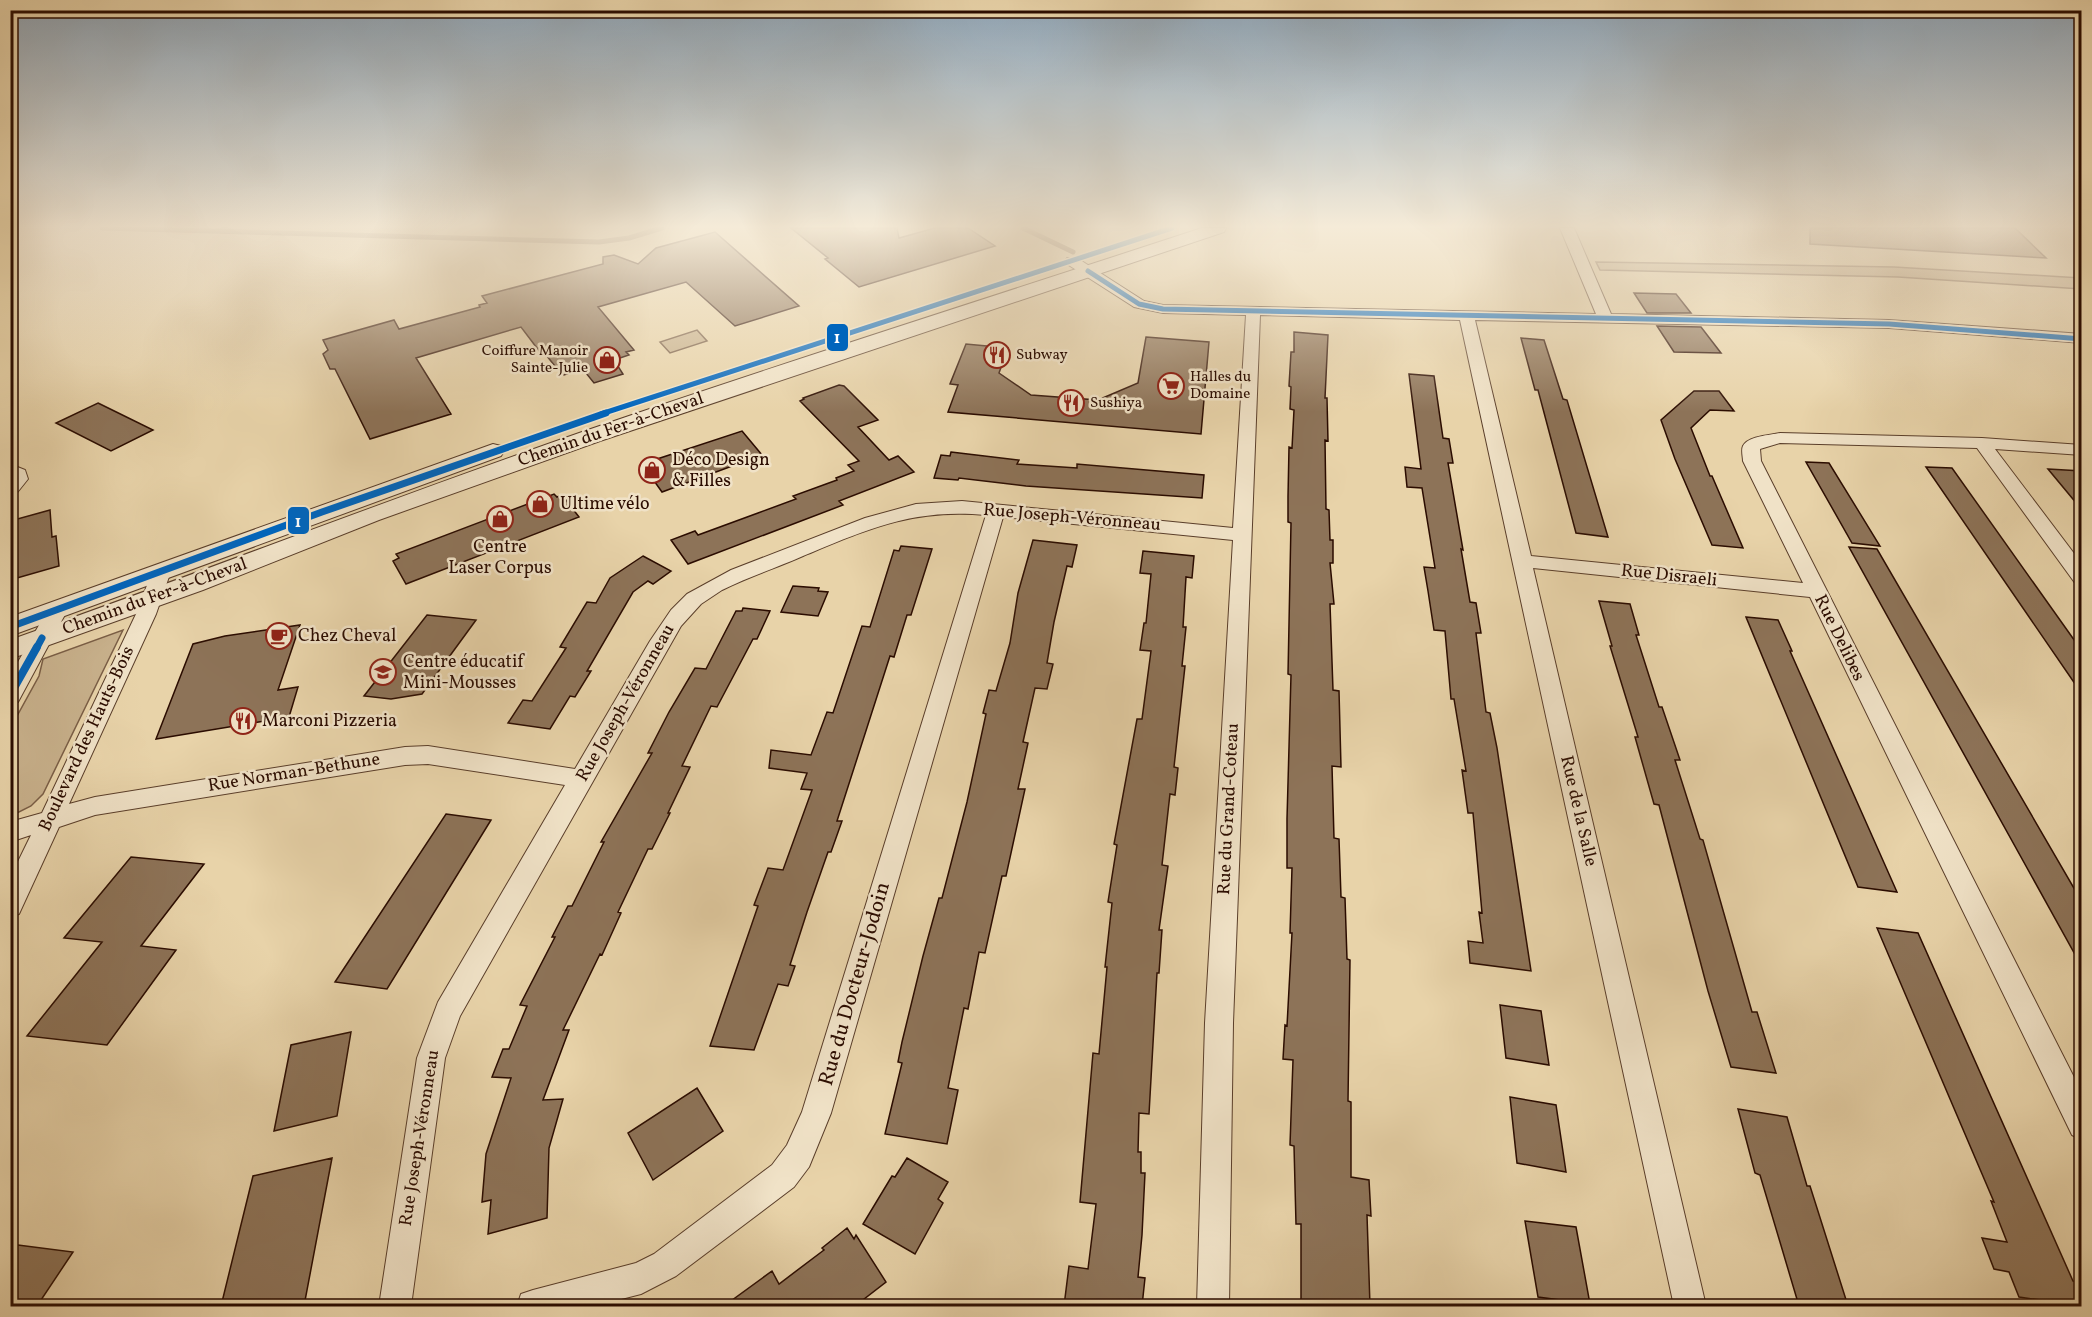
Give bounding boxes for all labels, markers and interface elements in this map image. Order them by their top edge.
line badge: 1 [826,323,849,352]
text: 1 [834,328,840,350]
restaurant icon: Subway [982,340,1012,370]
place label: Coiffure Manoir Sainte-Julie [482,341,588,379]
shop icon: Coiffure Manoir Sainte-Julie [592,345,622,375]
place label: Subway [1016,345,1068,366]
place label: Halles du Domaine [1190,367,1251,405]
supermarket icon: Halles du Domaine [1156,371,1186,401]
street label: Chemin du Fer-à-Cheval [515,386,707,474]
restaurant icon: Sushiya [1056,388,1086,418]
place label: Sushiya [1090,393,1142,414]
place label: Déco Design & Filles [672,448,770,494]
shop icon: Déco Design & Filles [637,455,667,485]
shop icon: Ultime vélo [525,489,555,519]
place label: Ultime vélo [560,492,650,517]
street label: Rue Joseph-Véronneau [982,498,1162,538]
shop icon: Centre Laser Corpus [485,504,515,534]
line badge: 1 [287,506,310,535]
text: 1 [295,512,301,534]
place label: Centre Laser Corpus [448,535,552,581]
street label: Chemin du Fer-à-Cheval [59,552,251,642]
street label: Rue Disraeli [1620,559,1718,593]
street label: Rue Delibes [1807,591,1871,685]
street label: Rue Joseph-Véronneau [571,620,681,786]
cafe icon: Chez Cheval [264,621,294,651]
place label: Chez Cheval [298,624,396,649]
street label: Boulevard des Hauts-Bois [33,642,141,836]
place label: Centre éducatif Mini-Mousses [403,650,525,696]
school or university icon: Centre éducatif Mini-Mousses [368,657,398,687]
restaurant icon: Marconi Pizzeria [228,706,258,736]
place label: Marconi Pizzeria [262,709,397,734]
street label: Rue du Grand-Coteau [1212,722,1246,896]
street label: Rue Norman-Bethune [206,747,382,799]
street label: Rue de la Salle [1553,753,1603,869]
street label: Rue du Docteur-Jodoin [812,879,898,1089]
street label: Rue Joseph-Véronneau [394,1048,446,1228]

